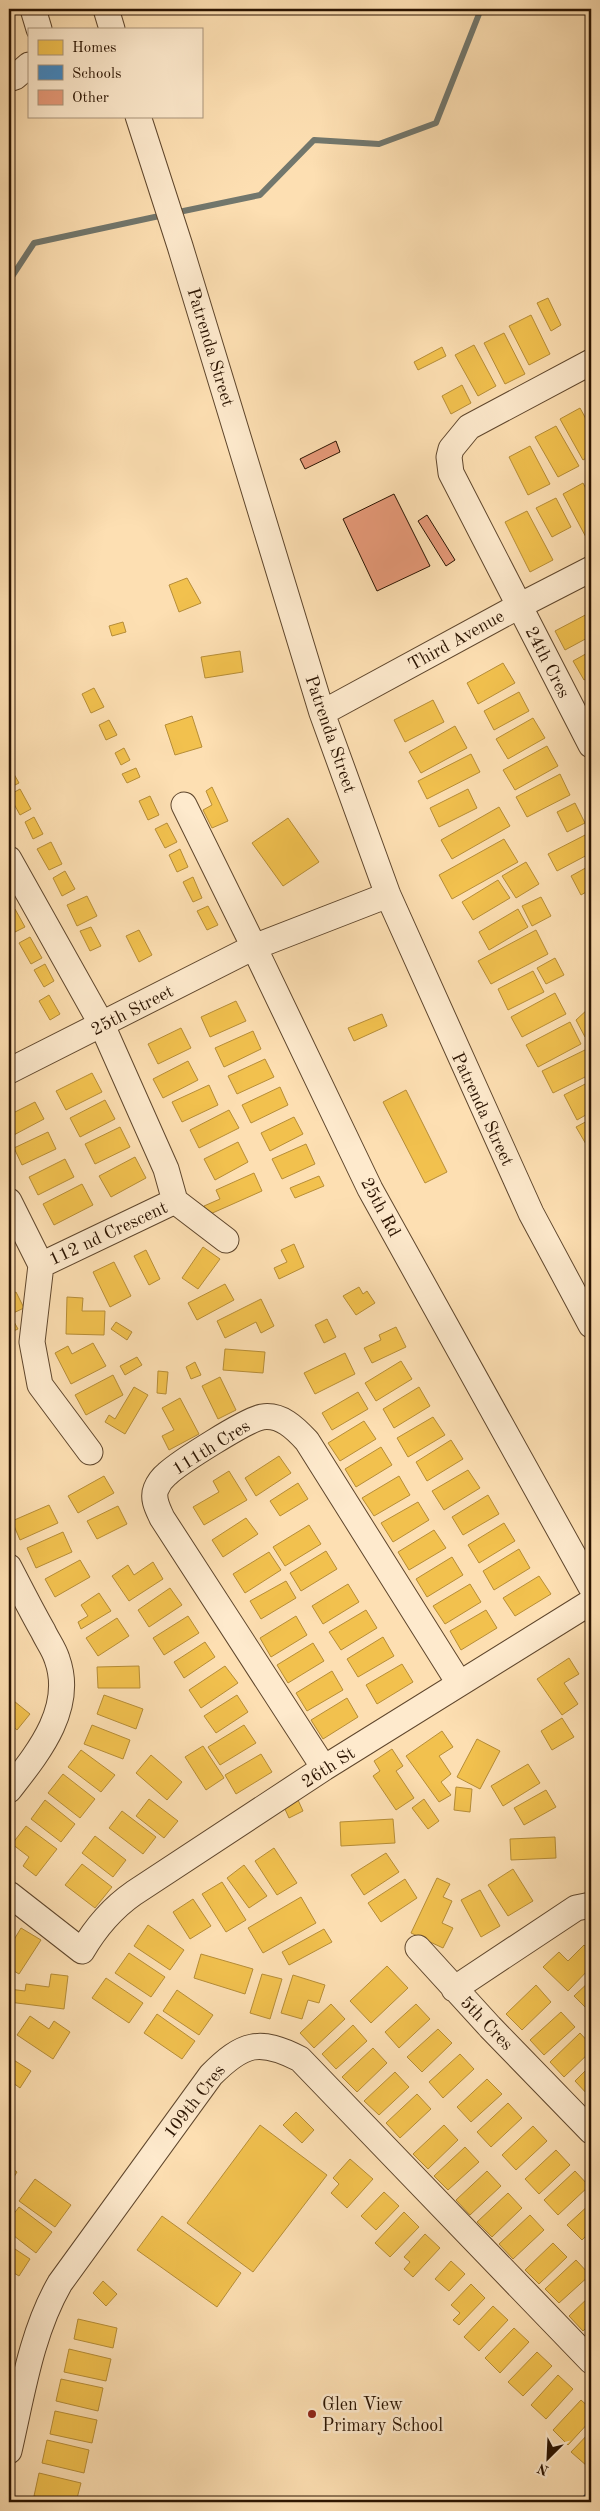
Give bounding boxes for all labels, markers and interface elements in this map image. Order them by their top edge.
legend [28,28,202,118]
text: Homes [72,41,117,56]
text: Schools [72,67,121,82]
text: Other [72,91,109,106]
street label: Patrenda Street [183,286,237,409]
street label: Third Avenue [406,607,507,675]
street label: 24th Cres [521,624,573,701]
street label: Patrenda Street [302,673,359,795]
street label: 25th Street [88,983,177,1039]
street label: Patrenda Street [448,1050,516,1169]
street label: 25th Rd [357,1175,403,1240]
street label: 112 nd Crescent [47,1199,170,1269]
street label: 111th Cres [169,1417,254,1479]
street label: 26th St [299,1744,358,1792]
street label: 5th Cres [456,1993,516,2054]
street label: 109th Cres [161,2061,229,2142]
place label: Glen View Primary School [322,2396,443,2435]
marker: Glen View Primary School [306,2408,318,2420]
north arrow [522,2434,572,2484]
text: N [535,2460,551,2478]

